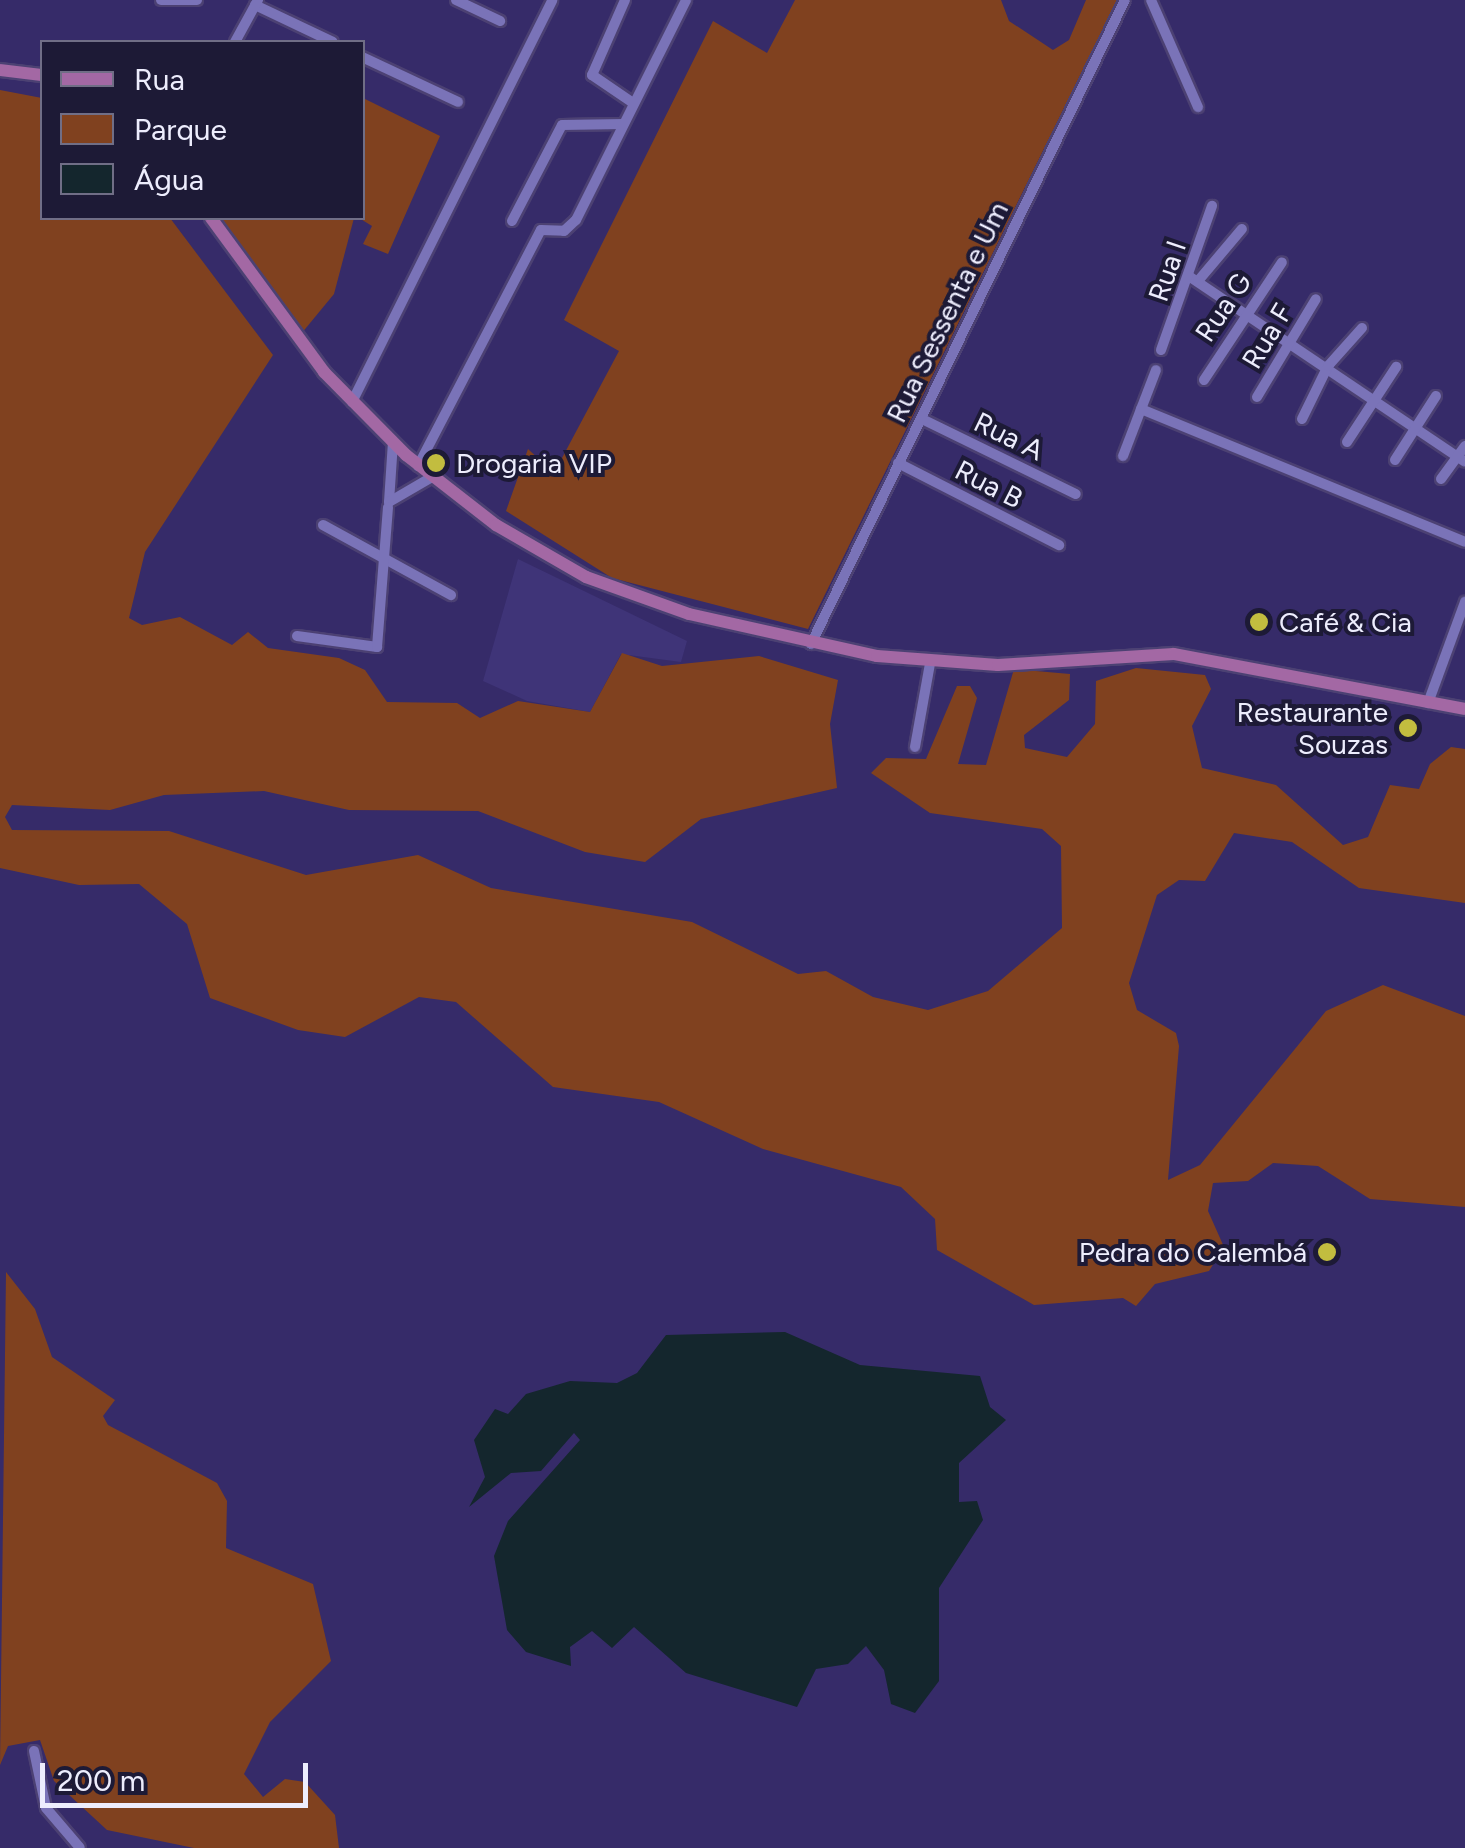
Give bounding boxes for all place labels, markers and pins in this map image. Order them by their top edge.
place label: Drogaria VIP [456,446,612,480]
marker: Drogaria VIP [425,452,447,474]
place label: Café & Cia [1279,605,1412,639]
marker: Café & Cia [1248,611,1270,633]
place label: Restaurante Souzas [1237,695,1388,761]
marker: Restaurante Souzas [1397,717,1419,739]
place label: Pedra do Calembá [1079,1235,1307,1269]
marker: Pedra do Calembá [1316,1241,1338,1263]

